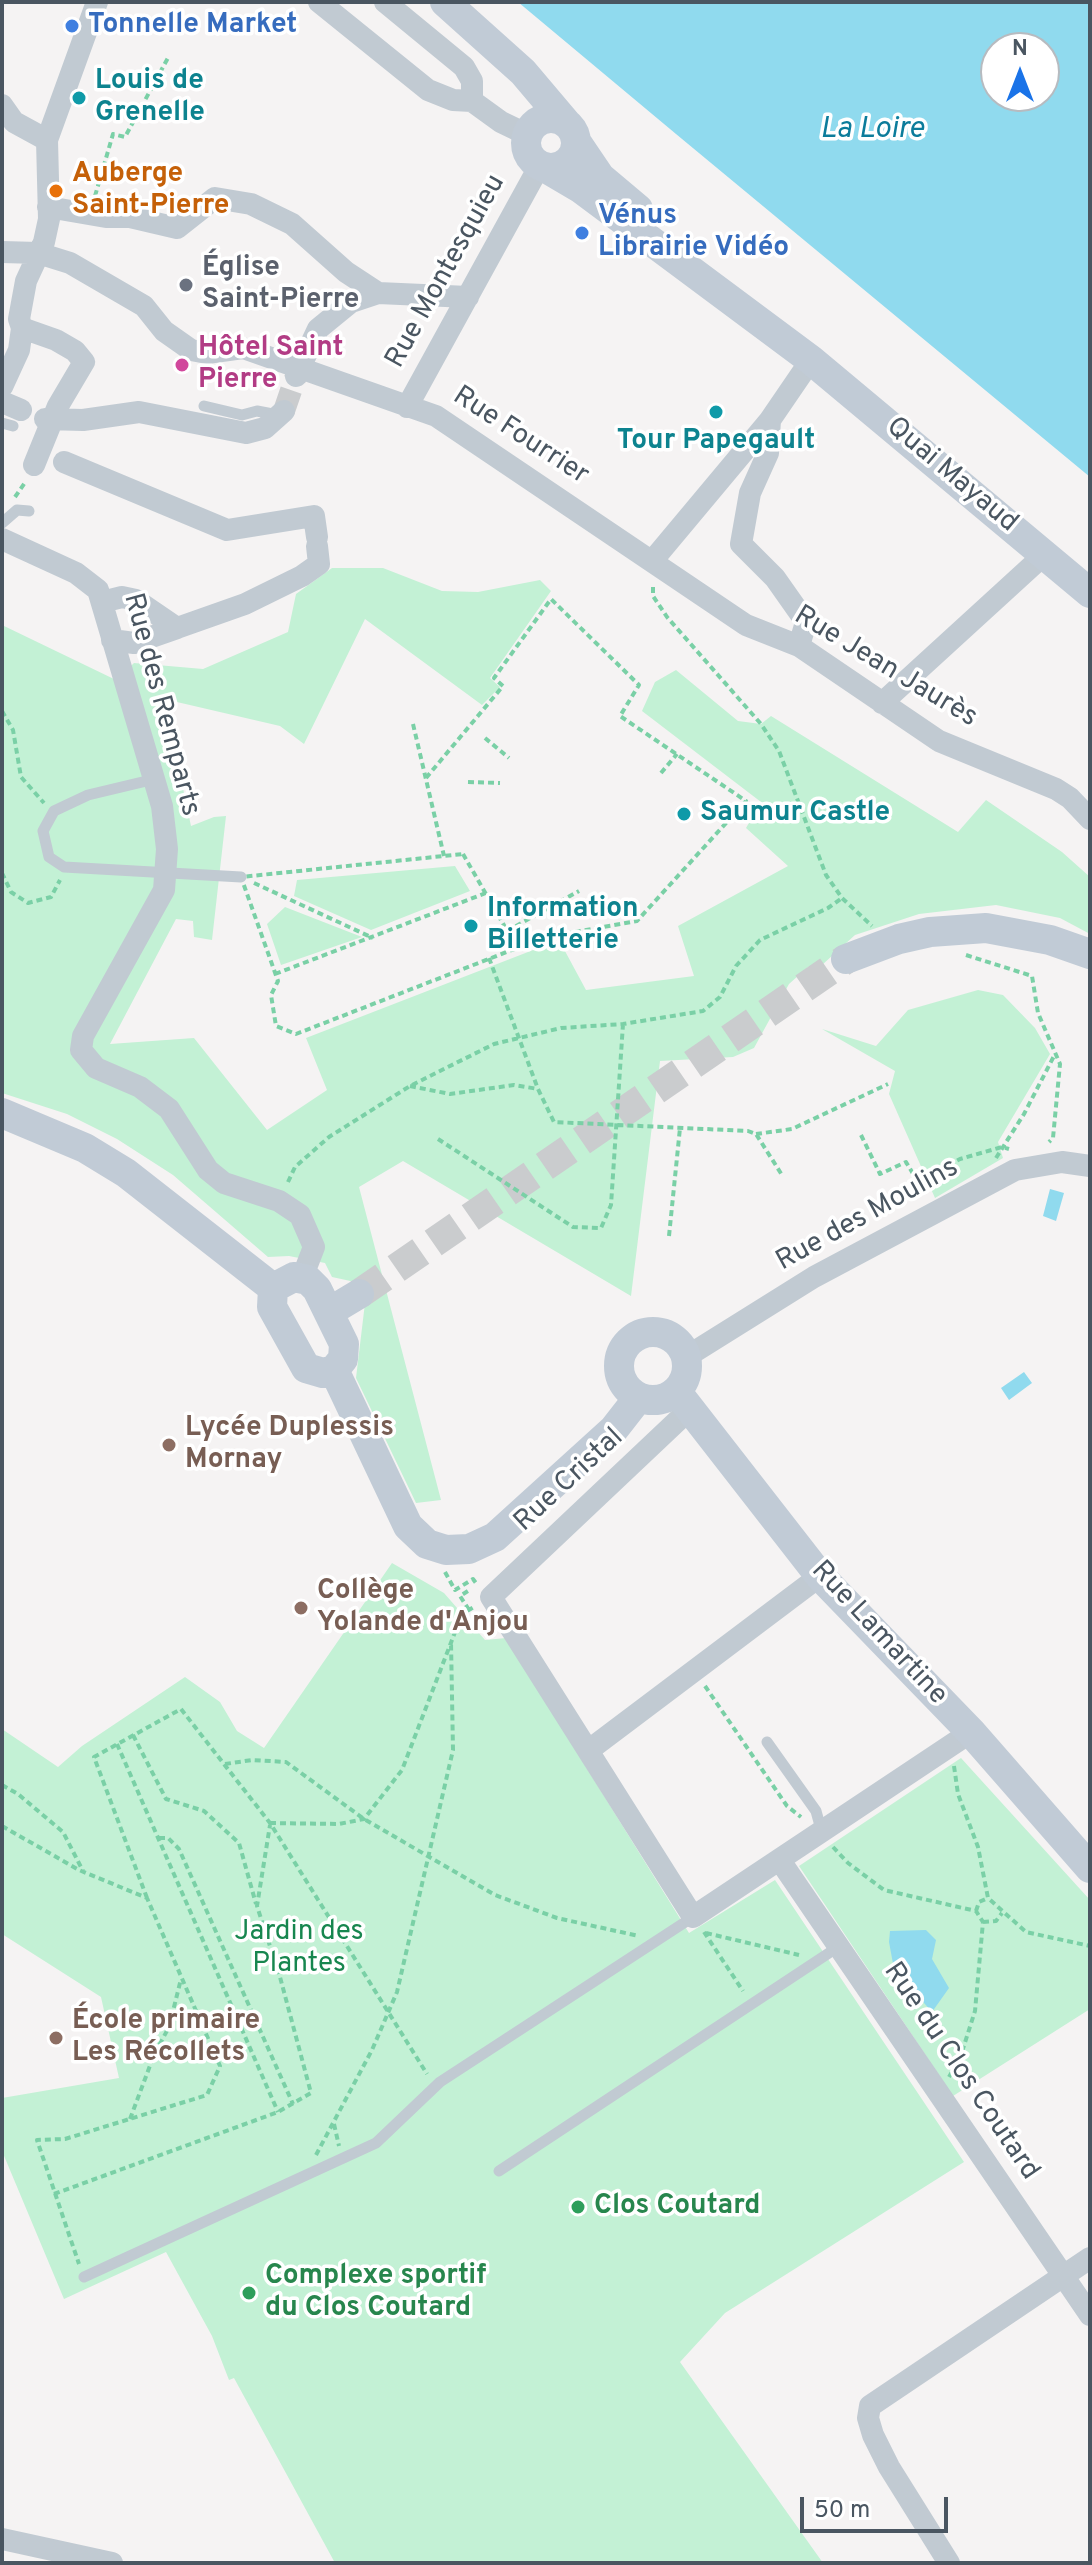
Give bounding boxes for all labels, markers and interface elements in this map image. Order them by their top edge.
place label: Tonnelle Market [88,9,297,43]
marker: Tonnelle Market [63,17,81,35]
north arrow [980,32,1060,112]
text: N [1012,36,1028,63]
place label: Louis de Grenelle [95,65,205,131]
marker: Louis de Grenelle [70,89,88,107]
water label: La Loire [820,113,924,149]
place label: Auberge Saint-Pierre [72,158,229,224]
street label: Rue Montesquieu [380,169,514,375]
marker: Auberge Saint-Pierre [47,182,65,200]
place label: Vénus Librairie Vidéo [598,200,789,266]
marker: Vénus Librairie Vidéo [573,224,591,242]
place label: Église Saint-Pierre [202,252,359,318]
marker: Église Saint-Pierre [177,276,195,294]
place label: Hôtel Saint Pierre [198,332,344,398]
marker: Hôtel Saint Pierre [173,356,191,374]
street label: Rue Fourrier [446,381,594,493]
marker: Tour Papegault [707,403,725,421]
street label: Quai Mayaud [878,411,1024,541]
place label: Tour Papegault [617,425,815,459]
street label: Rue des Remparts [114,590,206,820]
street label: Rue Jean Jaurès [787,600,983,736]
place label: Saumur Castle [700,797,890,831]
marker: Saumur Castle [675,805,693,823]
place label: Information Billetterie [487,893,639,959]
marker: Information Billetterie [462,917,480,935]
street label: Rue des Moulins [771,1152,965,1280]
place label: Lycée Duplessis Mornay [185,1412,394,1478]
street label: Rue Cristal [509,1422,631,1540]
marker: Lycée Duplessis Mornay [160,1436,178,1454]
street label: Rue Lamartine [803,1555,953,1713]
place label: Collège Yolande d'Anjou [317,1575,529,1641]
marker: Collège Yolande d'Anjou [292,1599,310,1617]
park label: Jardin des Plantes [234,1916,364,1982]
street label: Rue du Clos Coutard [875,1957,1045,2187]
place label: École primaire Les Récollets [72,2005,260,2071]
marker: École primaire Les Récollets [47,2029,65,2047]
place label: Clos Coutard [594,2190,760,2224]
marker: Clos Coutard [569,2198,587,2216]
place label: Complexe sportif du Clos Coutard [265,2260,486,2326]
marker: Complexe sportif du Clos Coutard [240,2284,258,2302]
scale bar [804,2481,952,2531]
text: 50 m [814,2496,870,2526]

